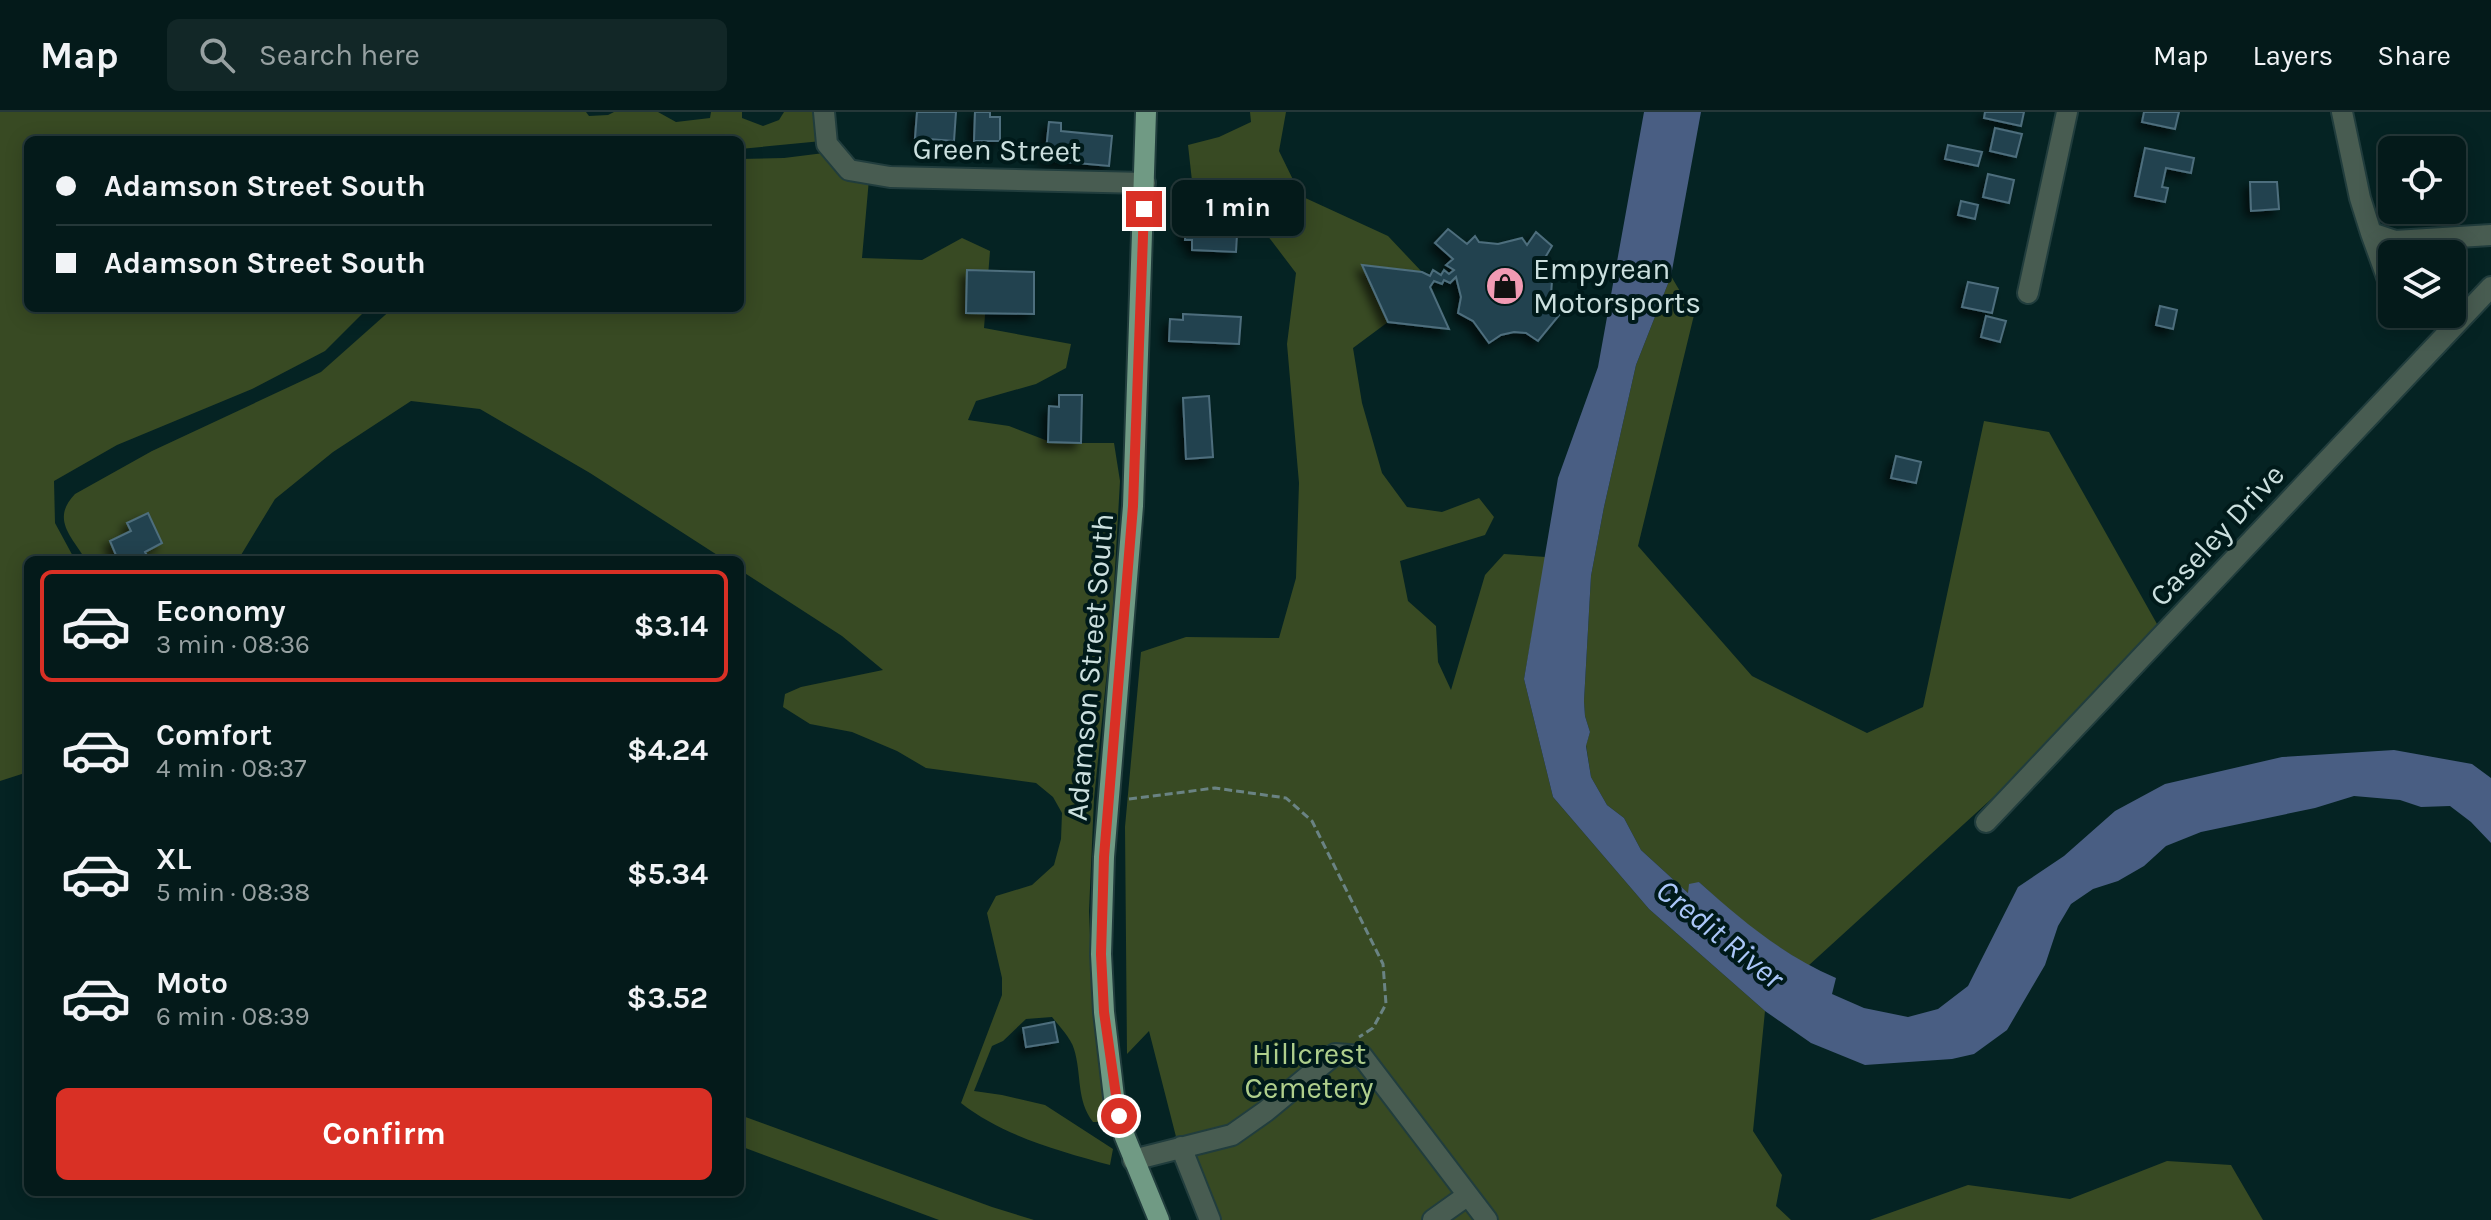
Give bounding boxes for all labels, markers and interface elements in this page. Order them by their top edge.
search box [167,19,727,91]
text: Map [40,33,119,78]
icon: search [195,33,239,77]
text: Search here [259,37,420,73]
text: Map [2153,39,2208,72]
text: Layers [2252,39,2333,72]
text: Share [2377,39,2451,72]
street label: Green Street [912,131,1082,169]
map controls [2378,136,2466,328]
button: locate [2378,136,2466,224]
text: Adamson Street South [104,168,426,204]
callout: 1 min [1172,181,1304,237]
route end [1126,191,1162,227]
text: 1 min [1205,192,1271,223]
button: layers [2378,240,2466,328]
text: Adamson Street South [104,245,426,281]
place label: Empyrean Motorsports [1533,251,1701,321]
shop icon: Empyrean Motorsports [1484,265,1526,307]
street label: Caseley Drive [2142,457,2292,613]
street label: Adamson Street South [1059,512,1121,822]
icon: car [60,590,132,662]
text: Economy [156,593,286,629]
text: $3.14 [634,608,708,644]
text: 3 min · 08:36 [156,629,310,660]
icon: car [60,714,132,786]
text: Comfort [156,717,272,753]
text: $4.24 [627,732,708,768]
text: 4 min · 08:37 [156,753,306,784]
icon: car [60,838,132,910]
text: XL [156,841,191,877]
text: $5.34 [627,856,708,892]
water label: Credit River [1649,871,1792,997]
text: 5 min · 08:38 [156,877,310,908]
icon: car [60,962,132,1034]
text: Moto [156,965,228,1001]
text: $3.52 [627,980,708,1016]
text: 6 min · 08:39 [156,1001,310,1032]
park label: Hillcrest Cemetery [1245,1036,1373,1106]
button: Confirm [56,1088,712,1180]
route start [1101,1098,1137,1134]

